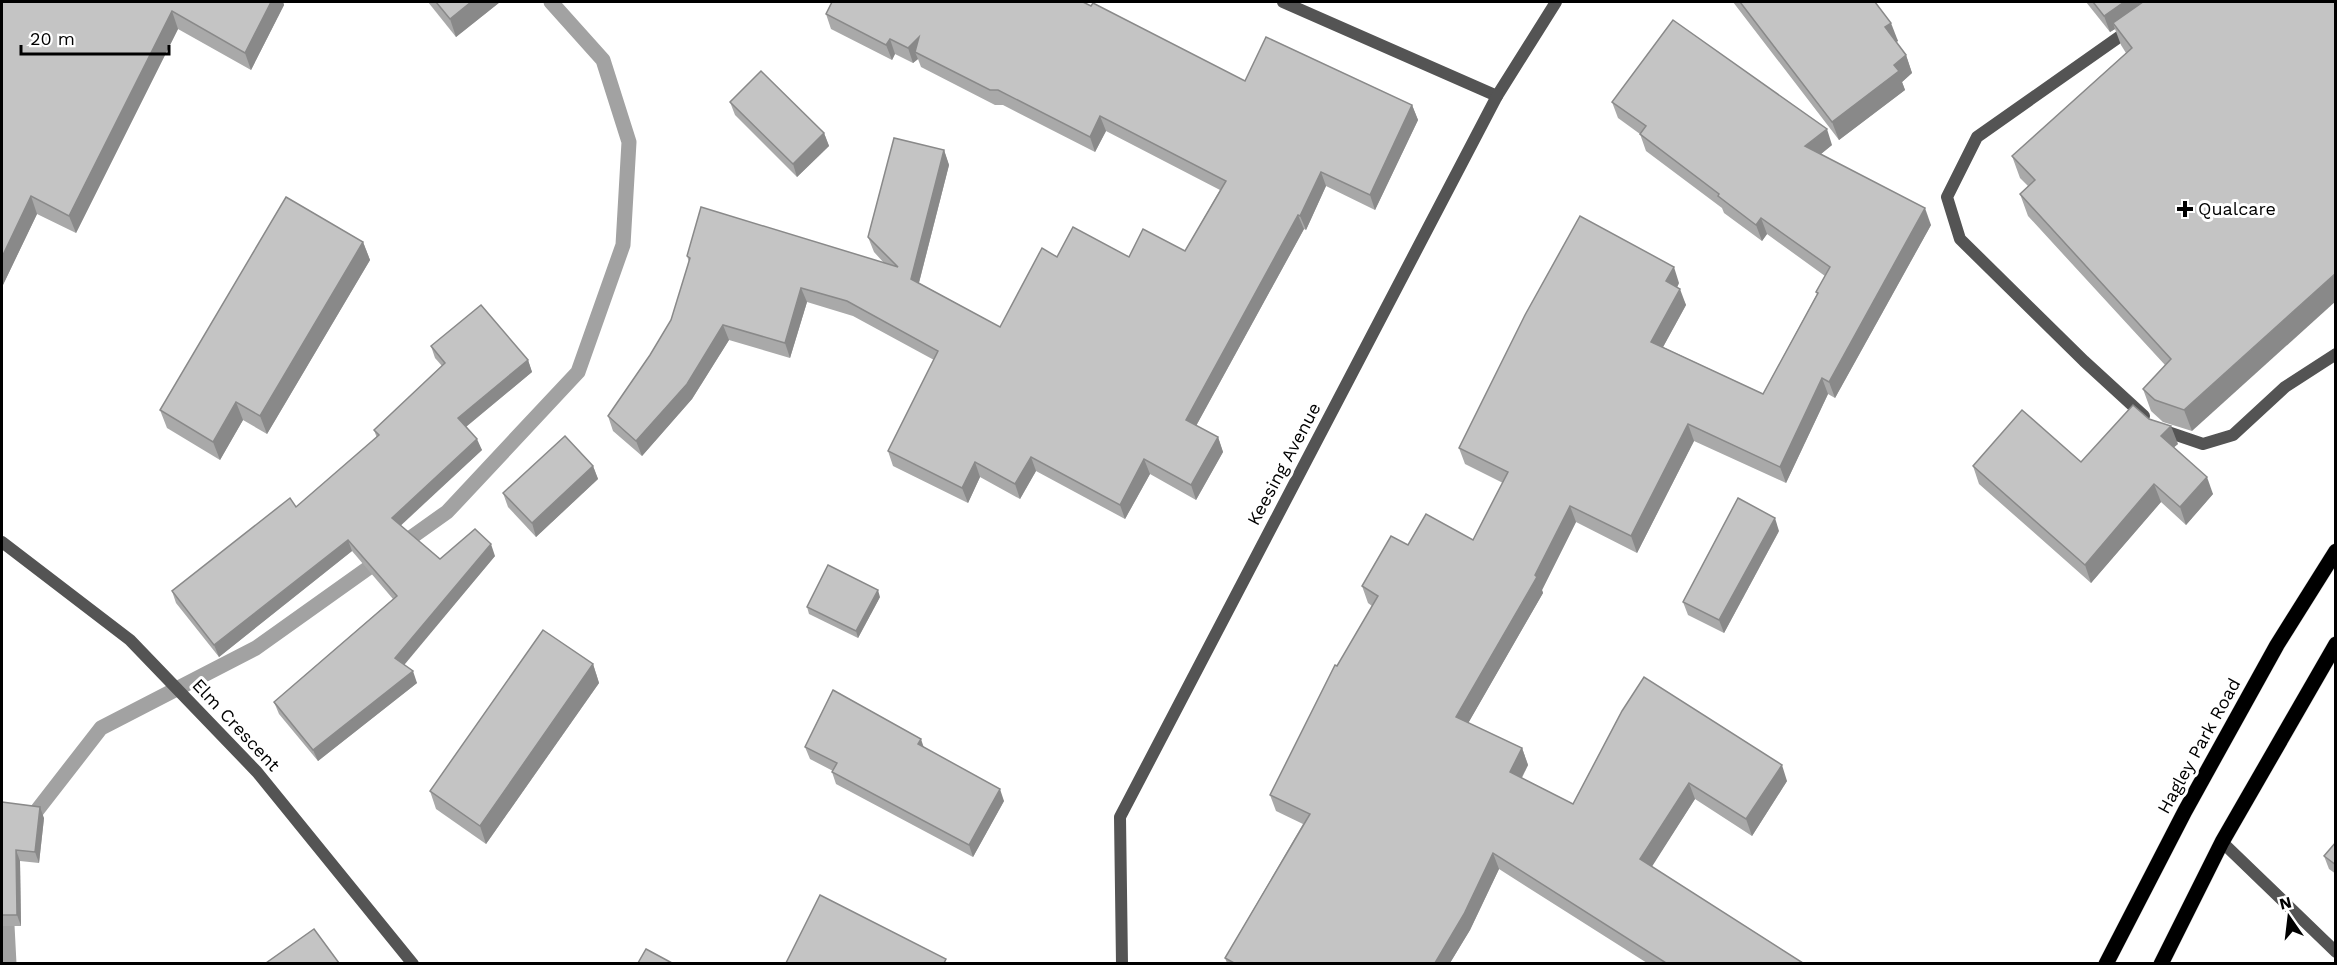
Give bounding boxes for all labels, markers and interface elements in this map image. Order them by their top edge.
scale bar [21,18,170,56]
text: 20 m [30,28,75,49]
place label: Qualcare [2198,198,2276,219]
marker: Qualcare [2176,200,2194,218]
street label: Keesing Avenue [1242,399,1325,529]
street label: Elm Crescent [188,674,285,776]
street label: Hagley Park Road [2153,674,2245,817]
north arrow [2259,887,2319,947]
text: N [2277,892,2294,914]

